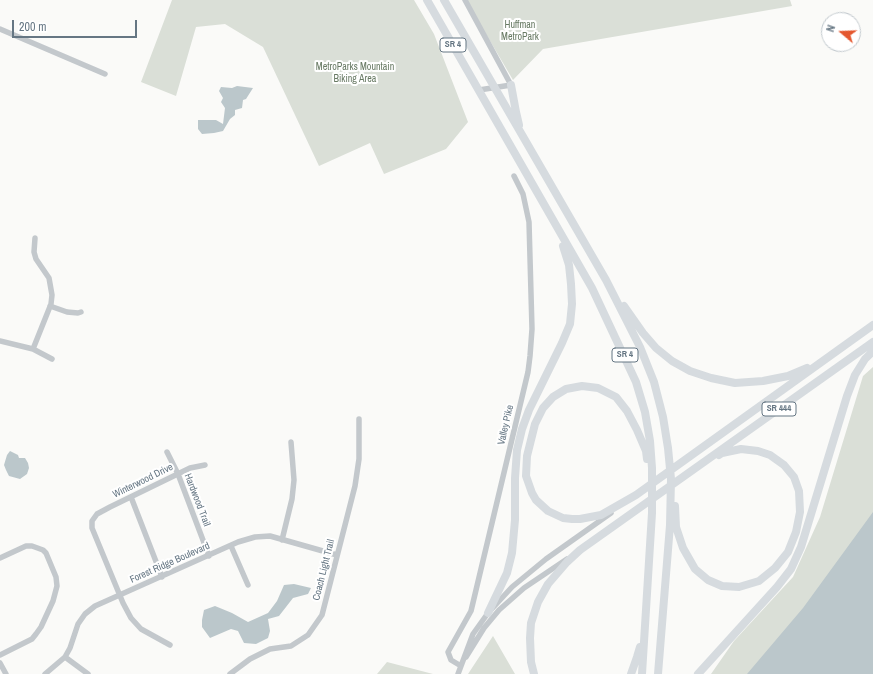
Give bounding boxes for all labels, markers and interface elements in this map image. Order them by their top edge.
scale bar [14,12,139,38]
north arrow [821,12,861,52]
text: 200 m [19,19,46,35]
park label: Huffman MetroPark [501,19,539,42]
text: N [823,23,838,34]
road number: SR 4 [440,38,466,52]
park label: MetroParks Mountain Biking Area [316,61,394,84]
road number: SR 4 [612,348,638,362]
road number: SR 444 [762,402,796,416]
street label: Valley Pike [496,404,516,446]
street label: Winterwood Drive [111,461,175,501]
street label: Hardwood Trail [181,472,213,528]
street label: Coach Light Trail [311,538,337,602]
street label: Forest Ridge Boulevard [128,540,212,586]

